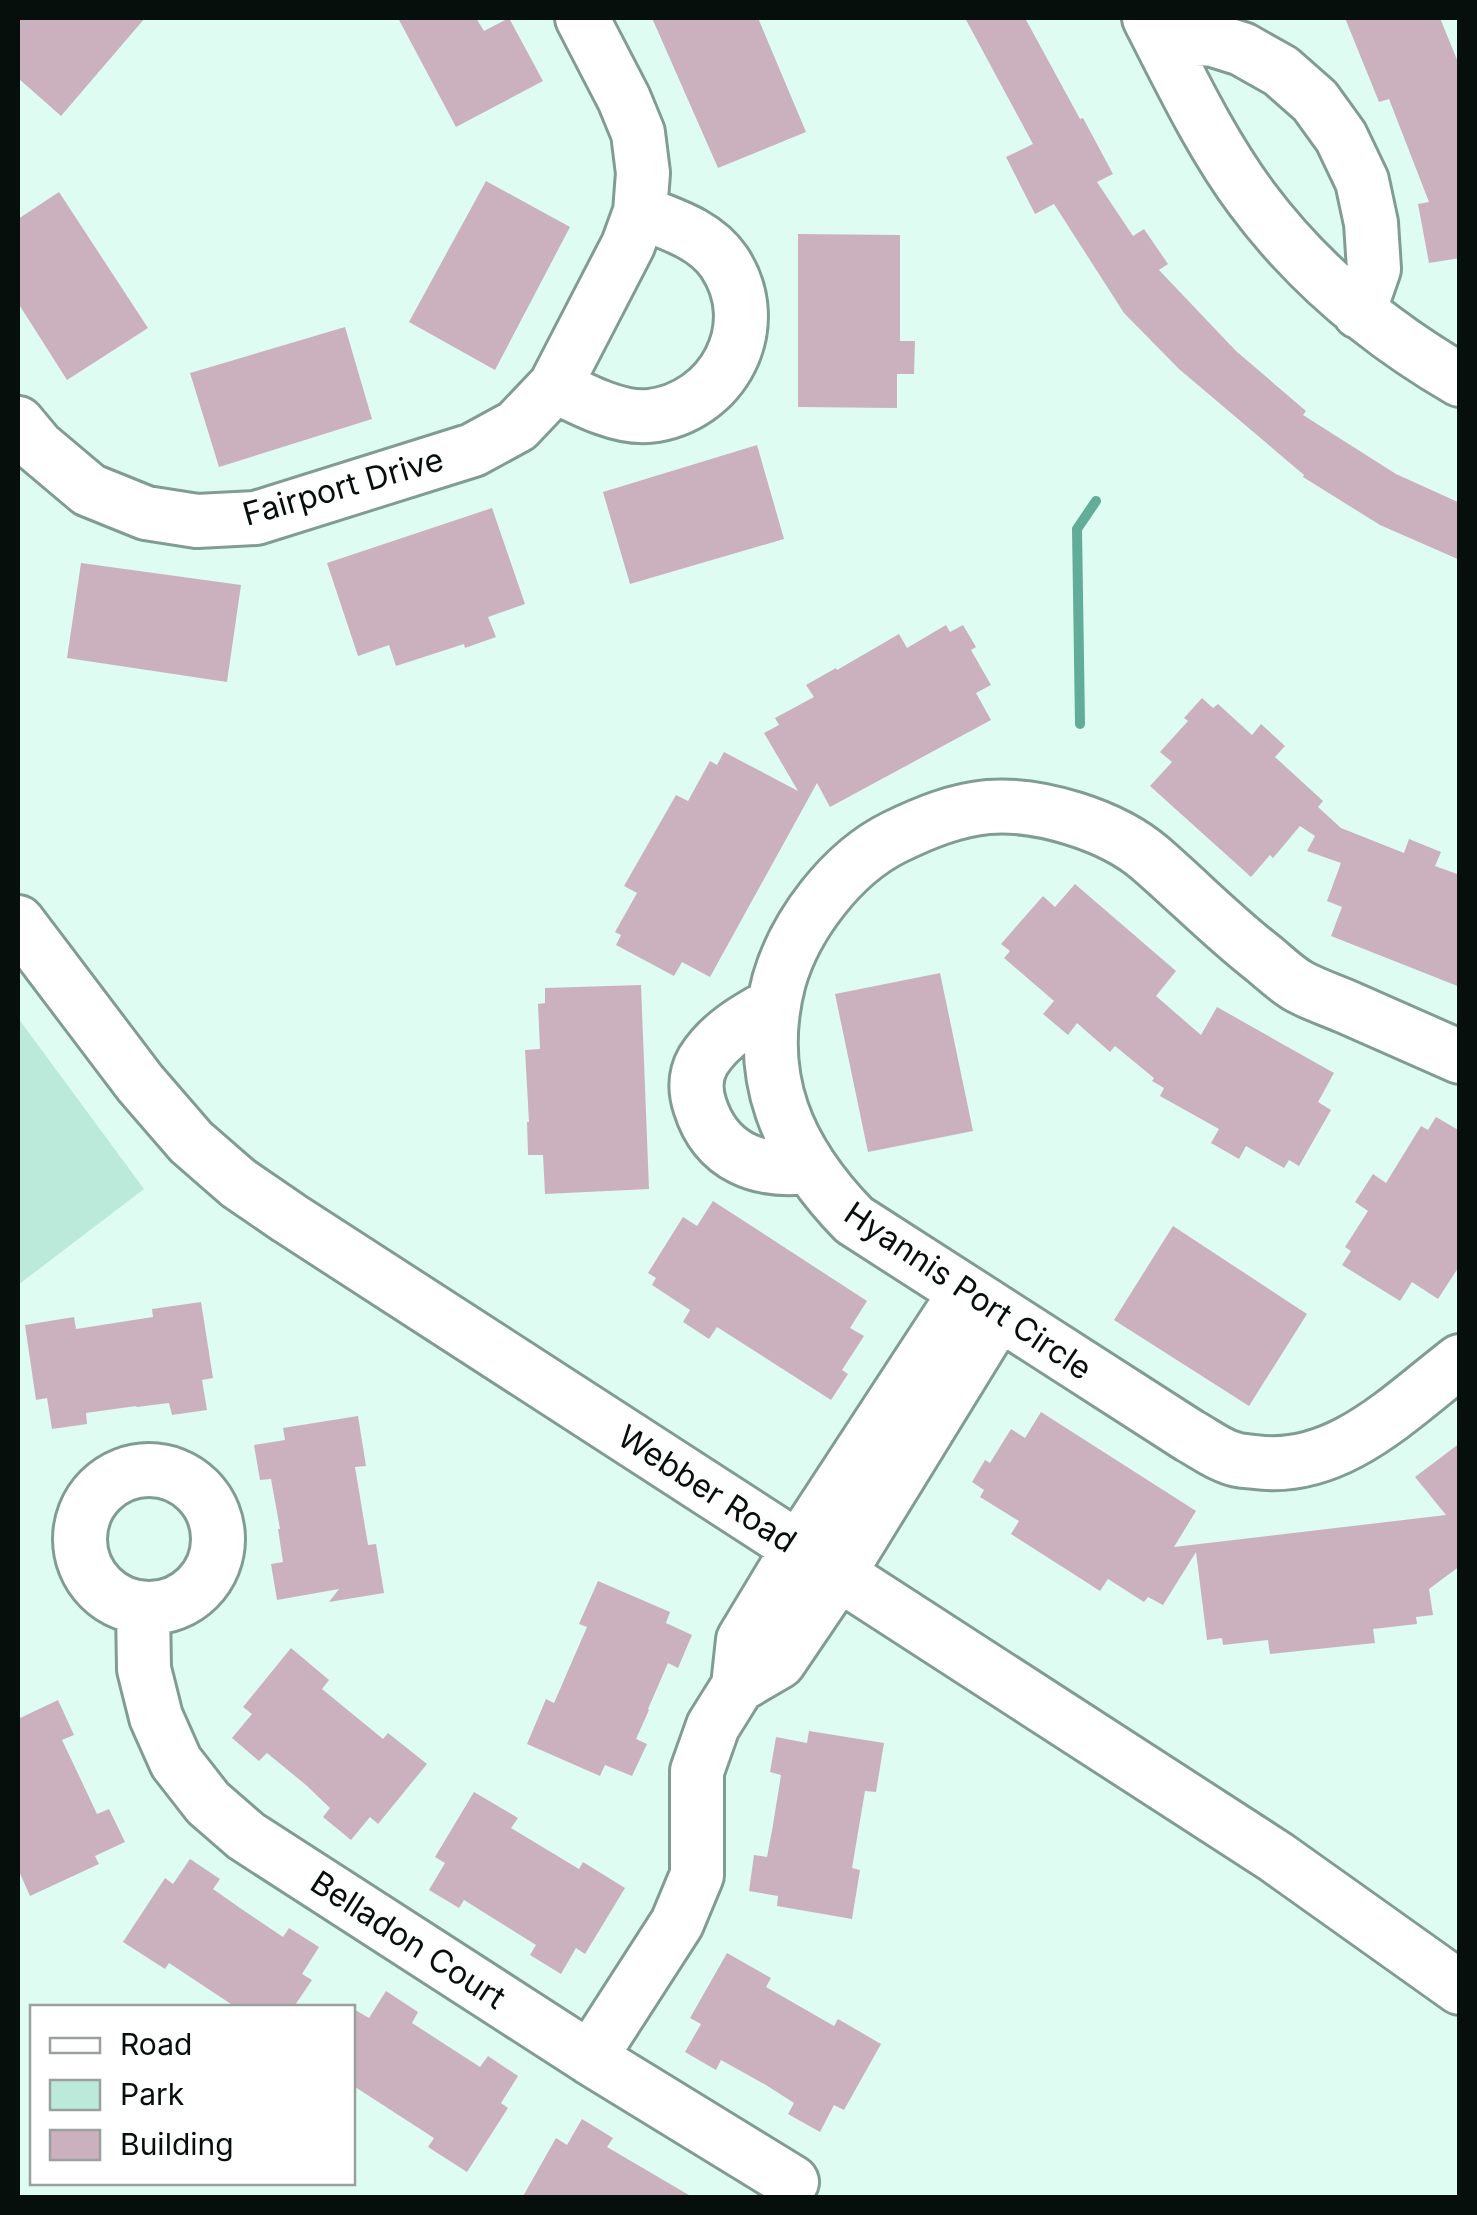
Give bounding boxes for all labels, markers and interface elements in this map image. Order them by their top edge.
street label: Fairport Drive [238,439,448,534]
street label: Hyannis Port Circle [837,1193,1099,1388]
street label: Webber Road [611,1416,804,1561]
street label: Belladon Court [304,1862,513,2017]
legend [30,2005,355,2185]
text: Road [120,2026,192,2062]
text: Park [120,2076,185,2112]
text: Building [120,2126,234,2162]

